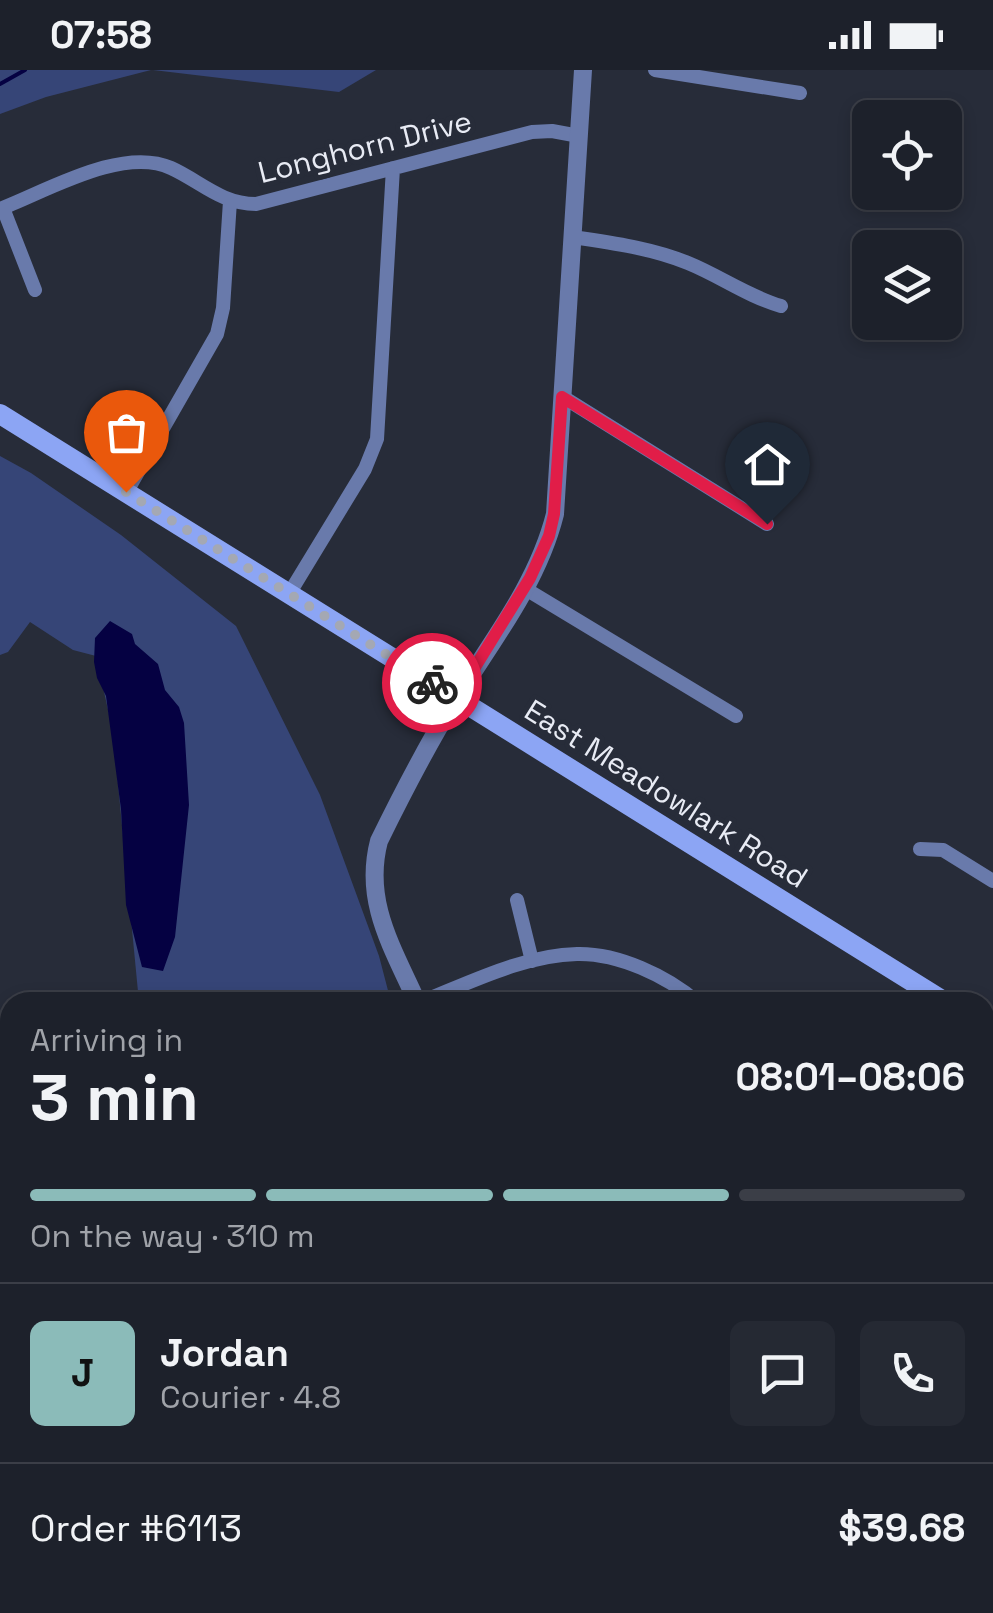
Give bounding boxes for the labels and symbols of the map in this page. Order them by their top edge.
street label: Longhorn Drive [254,101,476,192]
pin [84,390,169,493]
pin [725,422,810,525]
courier [382,633,482,733]
street label: East Meadowlark Road [517,691,815,897]

